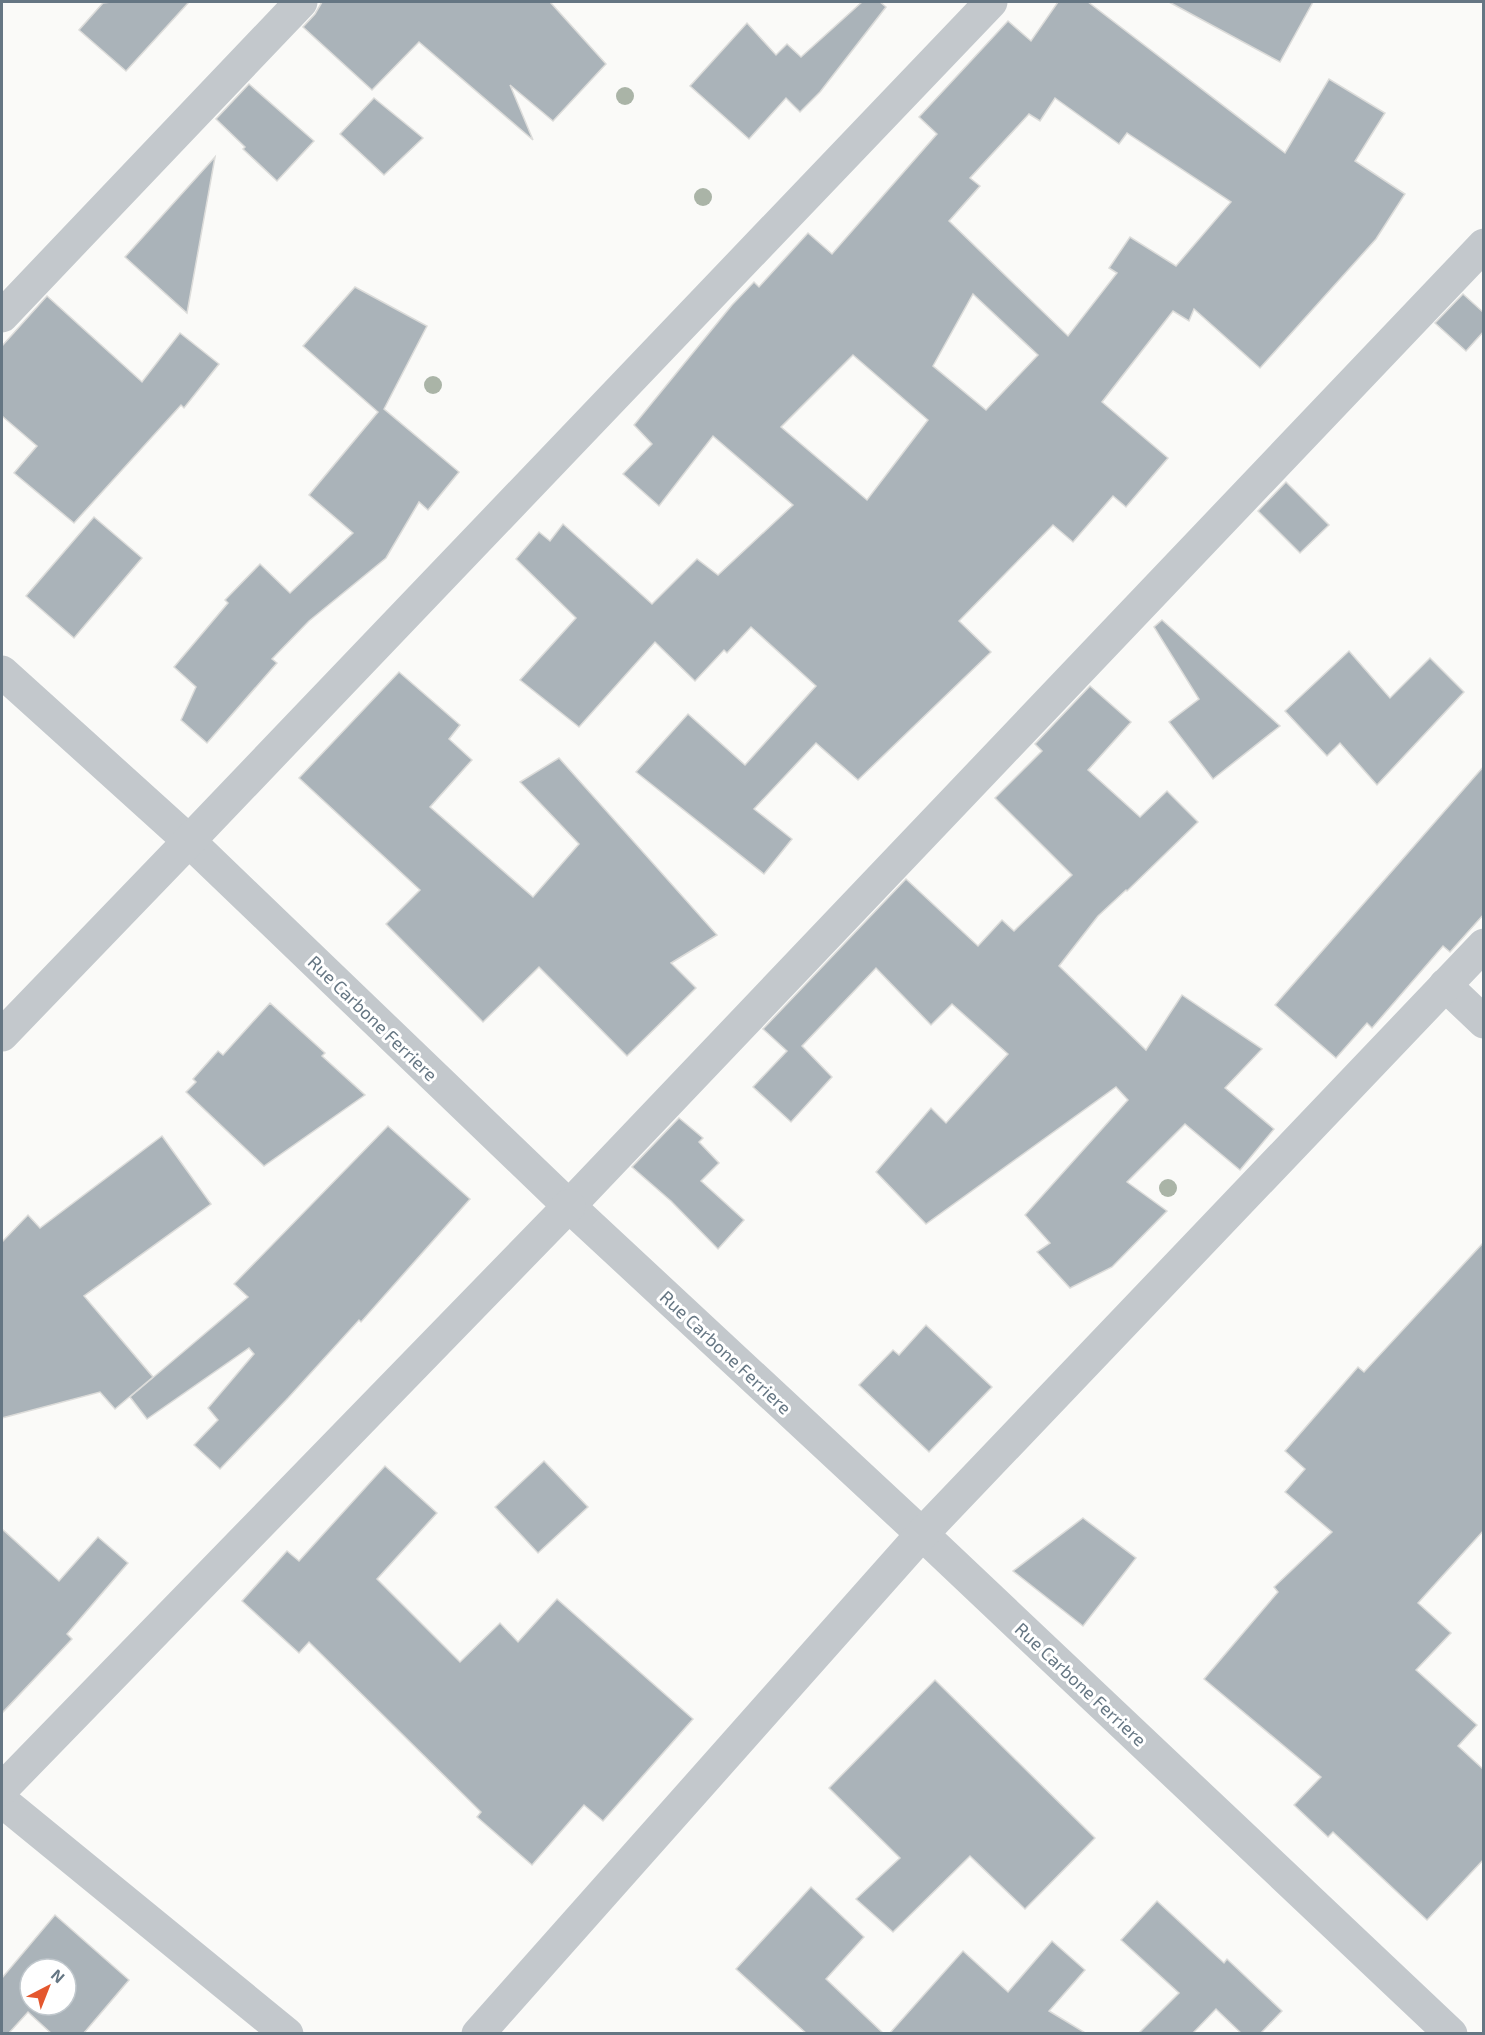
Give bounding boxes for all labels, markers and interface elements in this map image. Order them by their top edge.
street label: Rue Carbone Ferriere [304,951,442,1085]
street label: Rue Carbone Ferriere [656,1286,796,1418]
street label: Rue Carbone Ferriere [1011,1618,1151,1750]
north arrow [18,1957,78,2017]
text: N [48,1965,69,1986]

